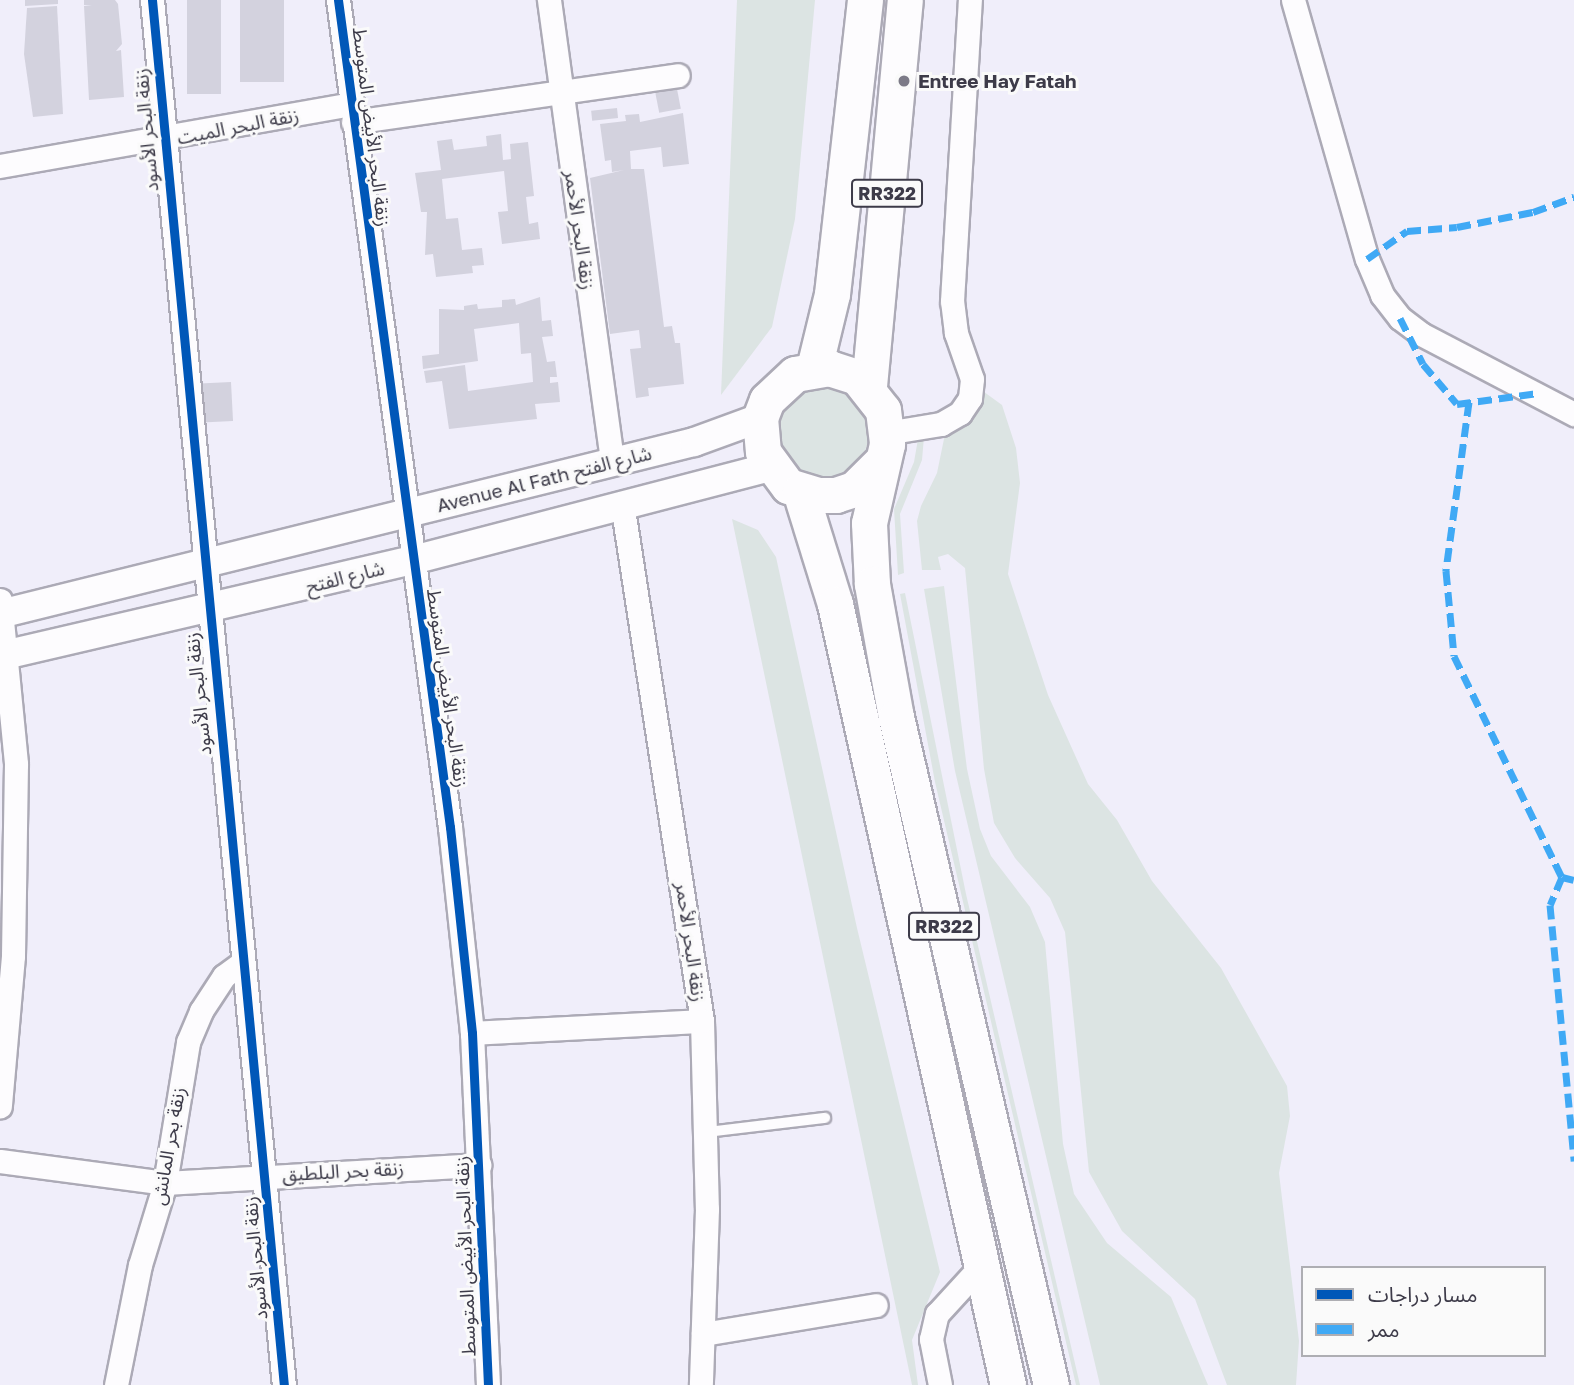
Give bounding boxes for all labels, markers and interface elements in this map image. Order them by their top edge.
street label: زنقة البحر الأبيض المتوسط [348,26,396,228]
street label: زنقة البحر الأسود [129,67,163,193]
place label: Entree Hay Fatah [918,70,1077,92]
marker: Entree Hay Fatah [896,73,912,89]
street label: زنقة البحر الميت [175,103,301,149]
street label: زنقة البحر الأحمر [560,169,600,291]
road number: RR322 [850,178,924,208]
street label: Avenue Al Fath شارع الفتح [434,441,654,517]
street label: شارع الفتح [303,556,387,598]
street label: زنقة البحر الأبيض المتوسط [423,587,473,789]
street label: زنقة البحر الأسود [180,631,216,757]
street label: زنقة البحر الأحمر [671,881,711,1003]
road number: RR322 [907,911,981,940]
street label: زنقة بحر المانش [146,1085,190,1207]
street label: زنقة البحر الأبيض المتوسط [450,1155,480,1357]
street label: زنقة بحر البلطيق [281,1156,405,1186]
street label: زنقة البحر الأسود [238,1195,272,1321]
legend [1301,1266,1546,1357]
text: مسار دراجات [1368,1281,1477,1307]
text: ممر [1368,1316,1399,1342]

